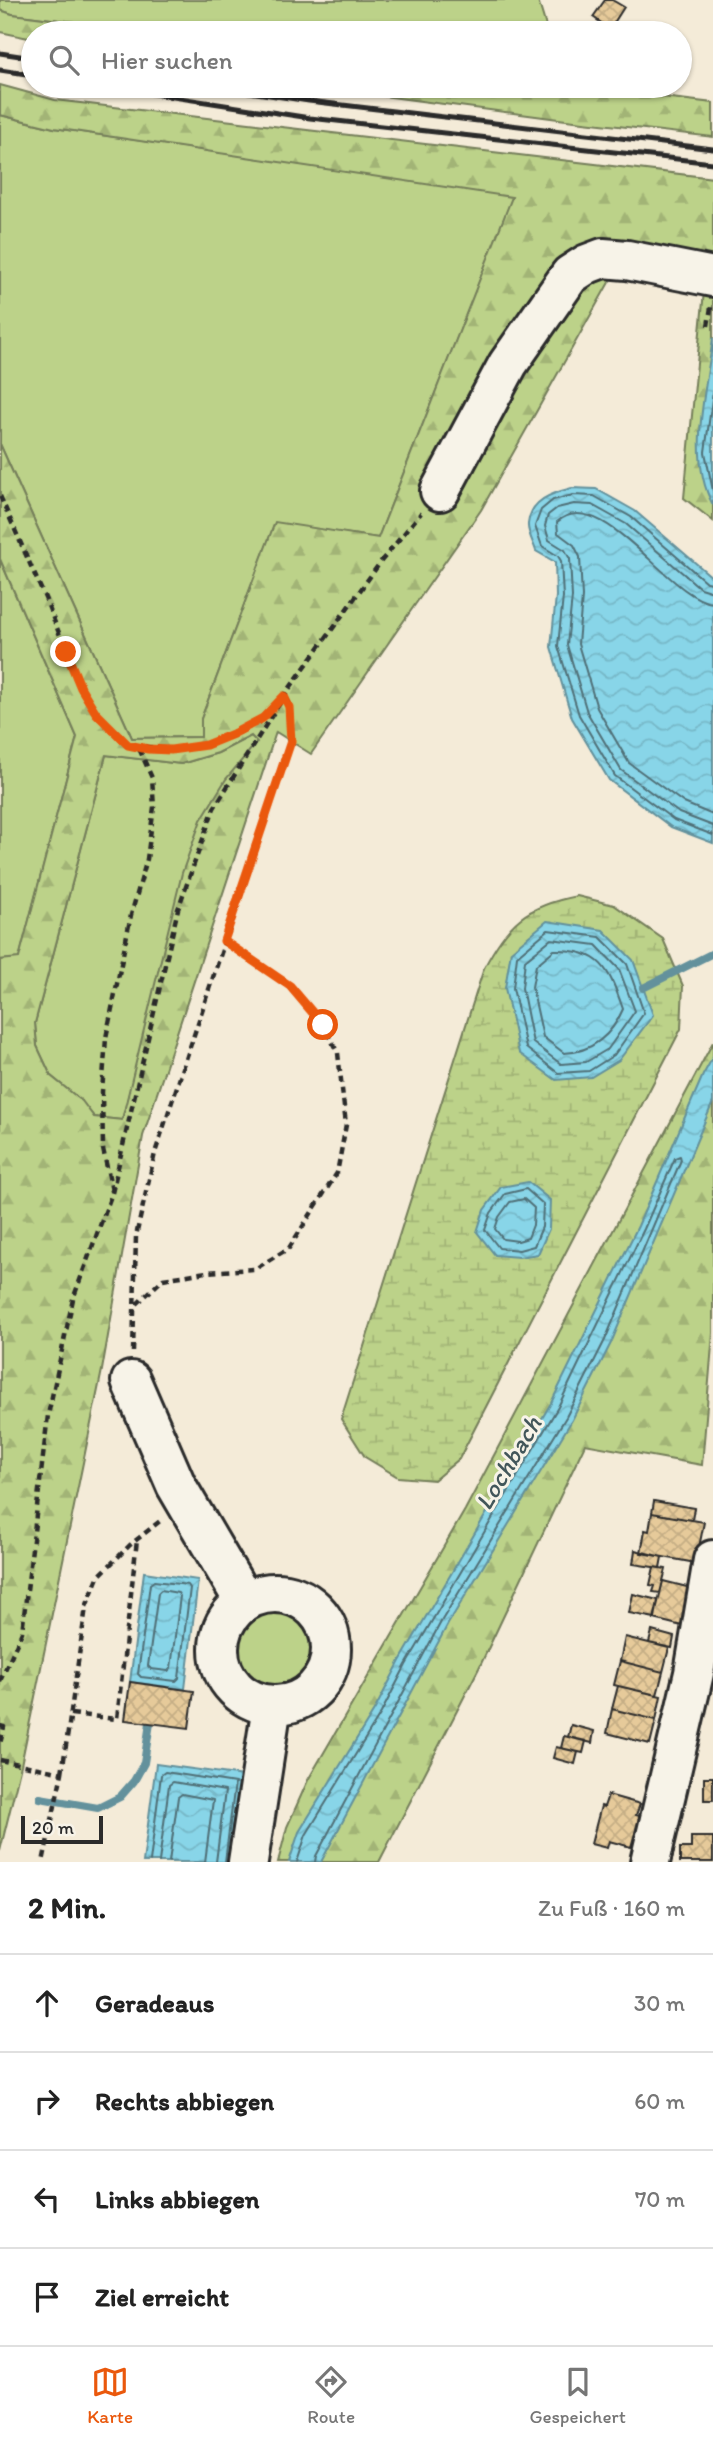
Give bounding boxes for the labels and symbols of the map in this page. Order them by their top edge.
route end [50,636,81,667]
route start [307,1009,338,1040]
water label: Lochbach [468,1410,549,1516]
scale bar [21,1813,103,1845]

